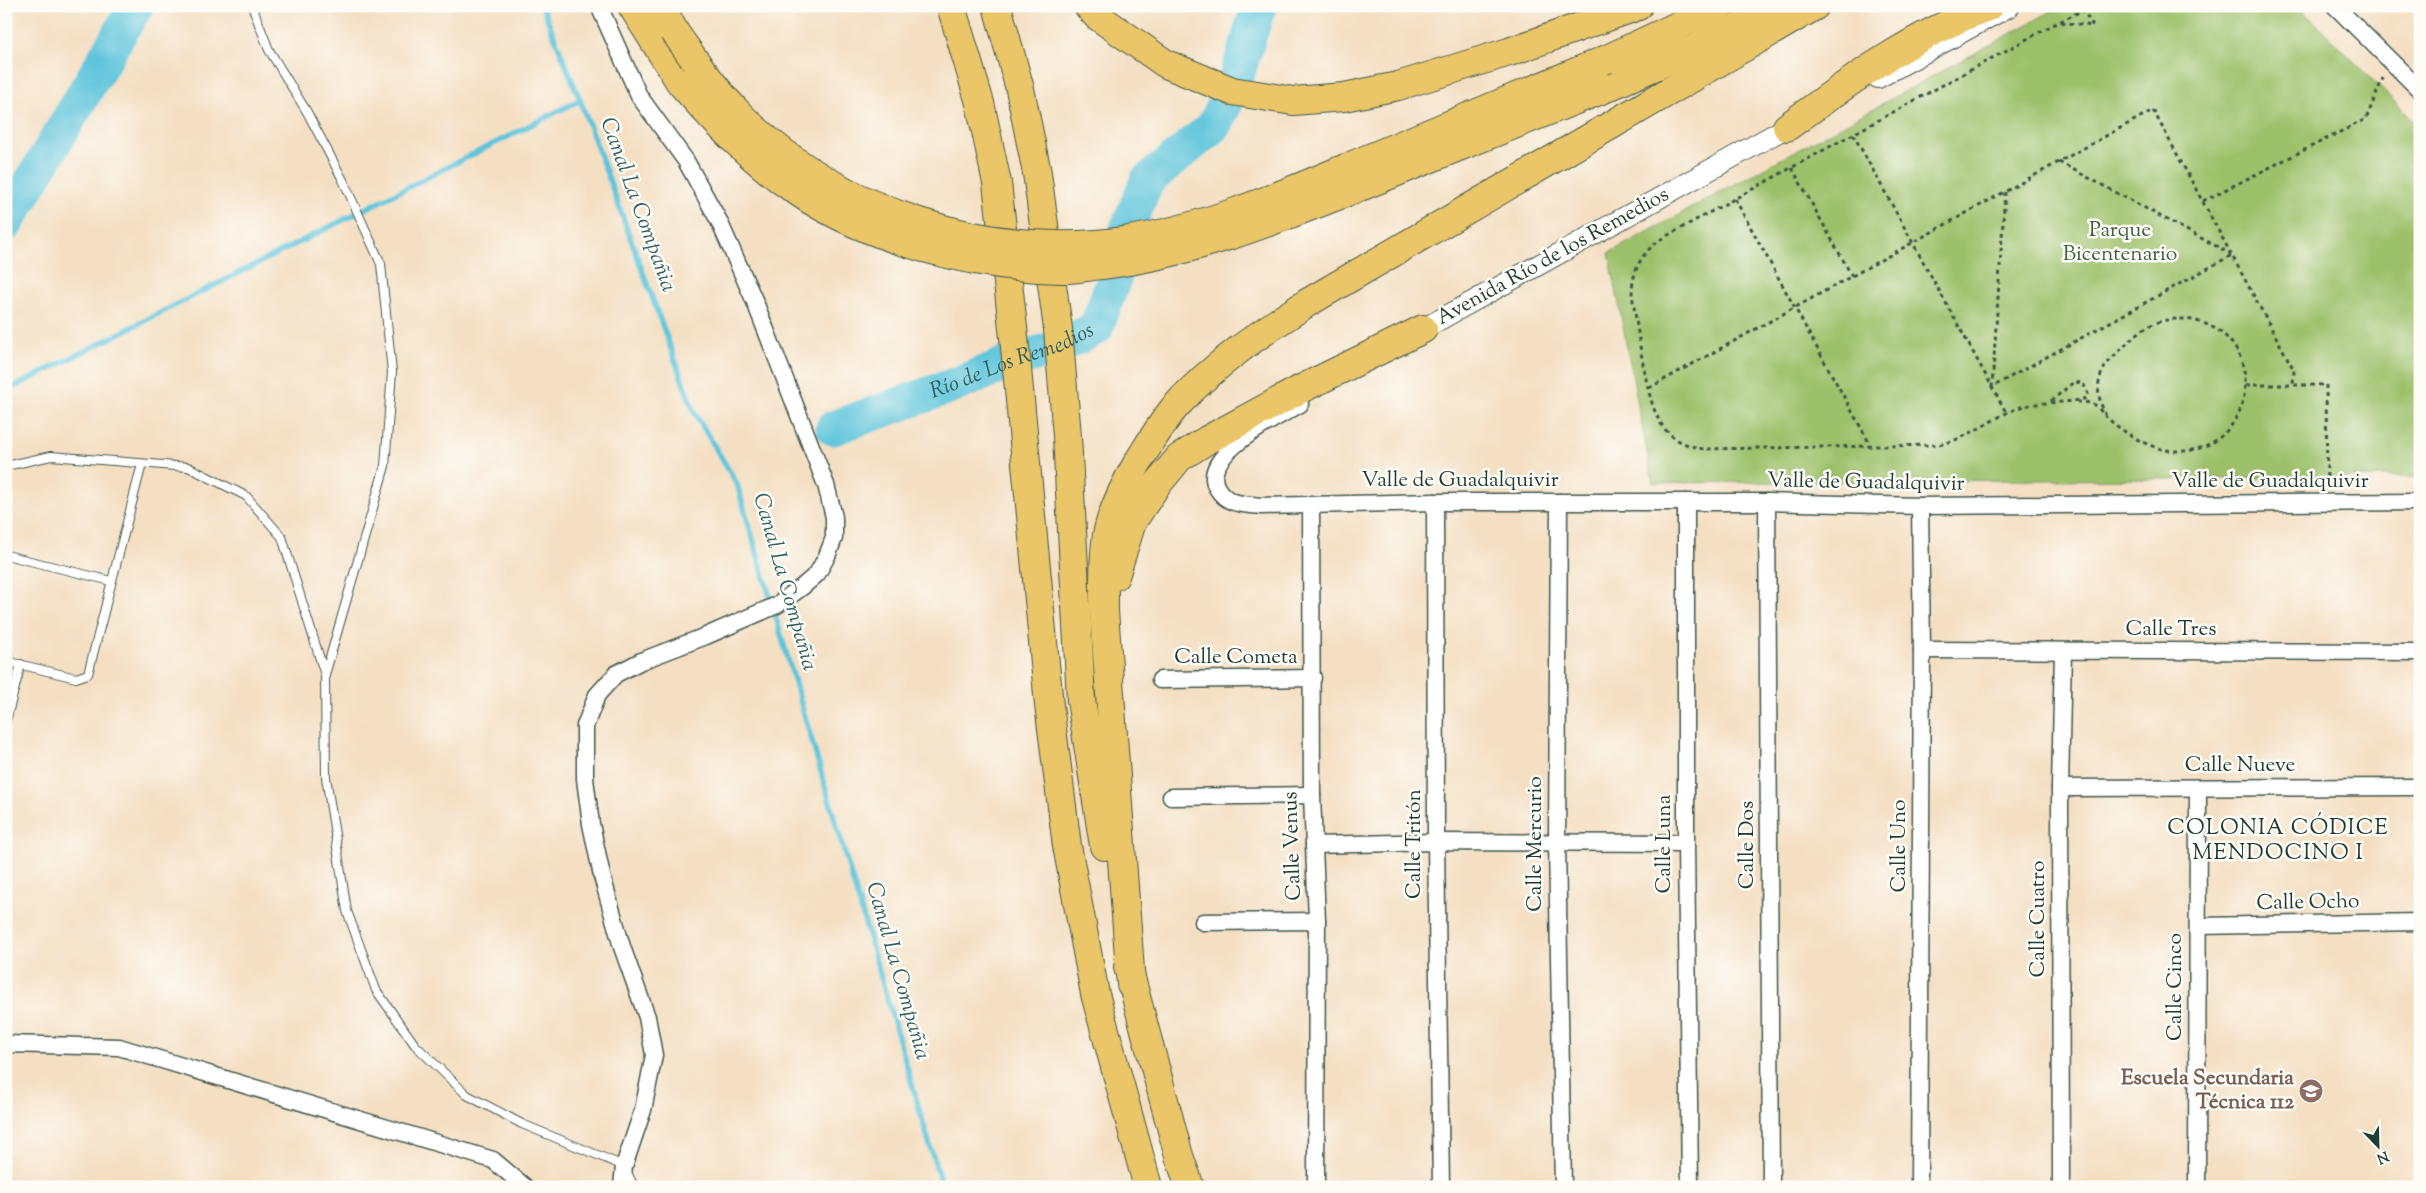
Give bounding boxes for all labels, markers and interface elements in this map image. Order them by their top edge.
water label: Canal La Compañia [591,113,683,297]
street label: Avenida Río de los Remedios [1431,180,1675,334]
park label: Parque Bicentenario [2063,216,2177,270]
water label: Río de Los Remedios [926,315,1100,408]
street label: Valle de Guadalquivir [1361,466,1559,496]
street label: Valle de Guadalquivir [1767,466,1965,500]
street label: Valle de Guadalquivir [2171,467,2369,497]
water label: Canal La Compañia [743,489,825,675]
street label: Calle Tres [2126,615,2216,645]
street label: Calle Cometa [1174,643,1298,673]
street label: Calle Nueve [2185,751,2295,781]
street label: Calle Mercurio [1521,776,1551,912]
street label: Calle Tritón [1400,789,1430,899]
street label: Calle Venus [1276,791,1310,901]
street label: Calle Luna [1650,794,1680,893]
street label: Calle Uno [1885,800,1915,892]
street label: Calle Dos [1733,801,1763,889]
district label: COLONIA CÓDICE MENDOCINO I [2167,812,2389,870]
street label: Calle Cuatro [2024,861,2054,977]
water label: Canal La Compañia [856,878,938,1064]
street label: Calle Ocho [2256,887,2360,919]
street label: Calle Cinco [2161,933,2191,1041]
place label: Escuela Secundaria Técnica 112 [2121,1064,2294,1118]
school or university icon: Escuela Secundaria Técnica 112 [2298,1078,2324,1104]
north arrow [2354,1120,2404,1170]
text: N [2373,1145,2391,1168]

